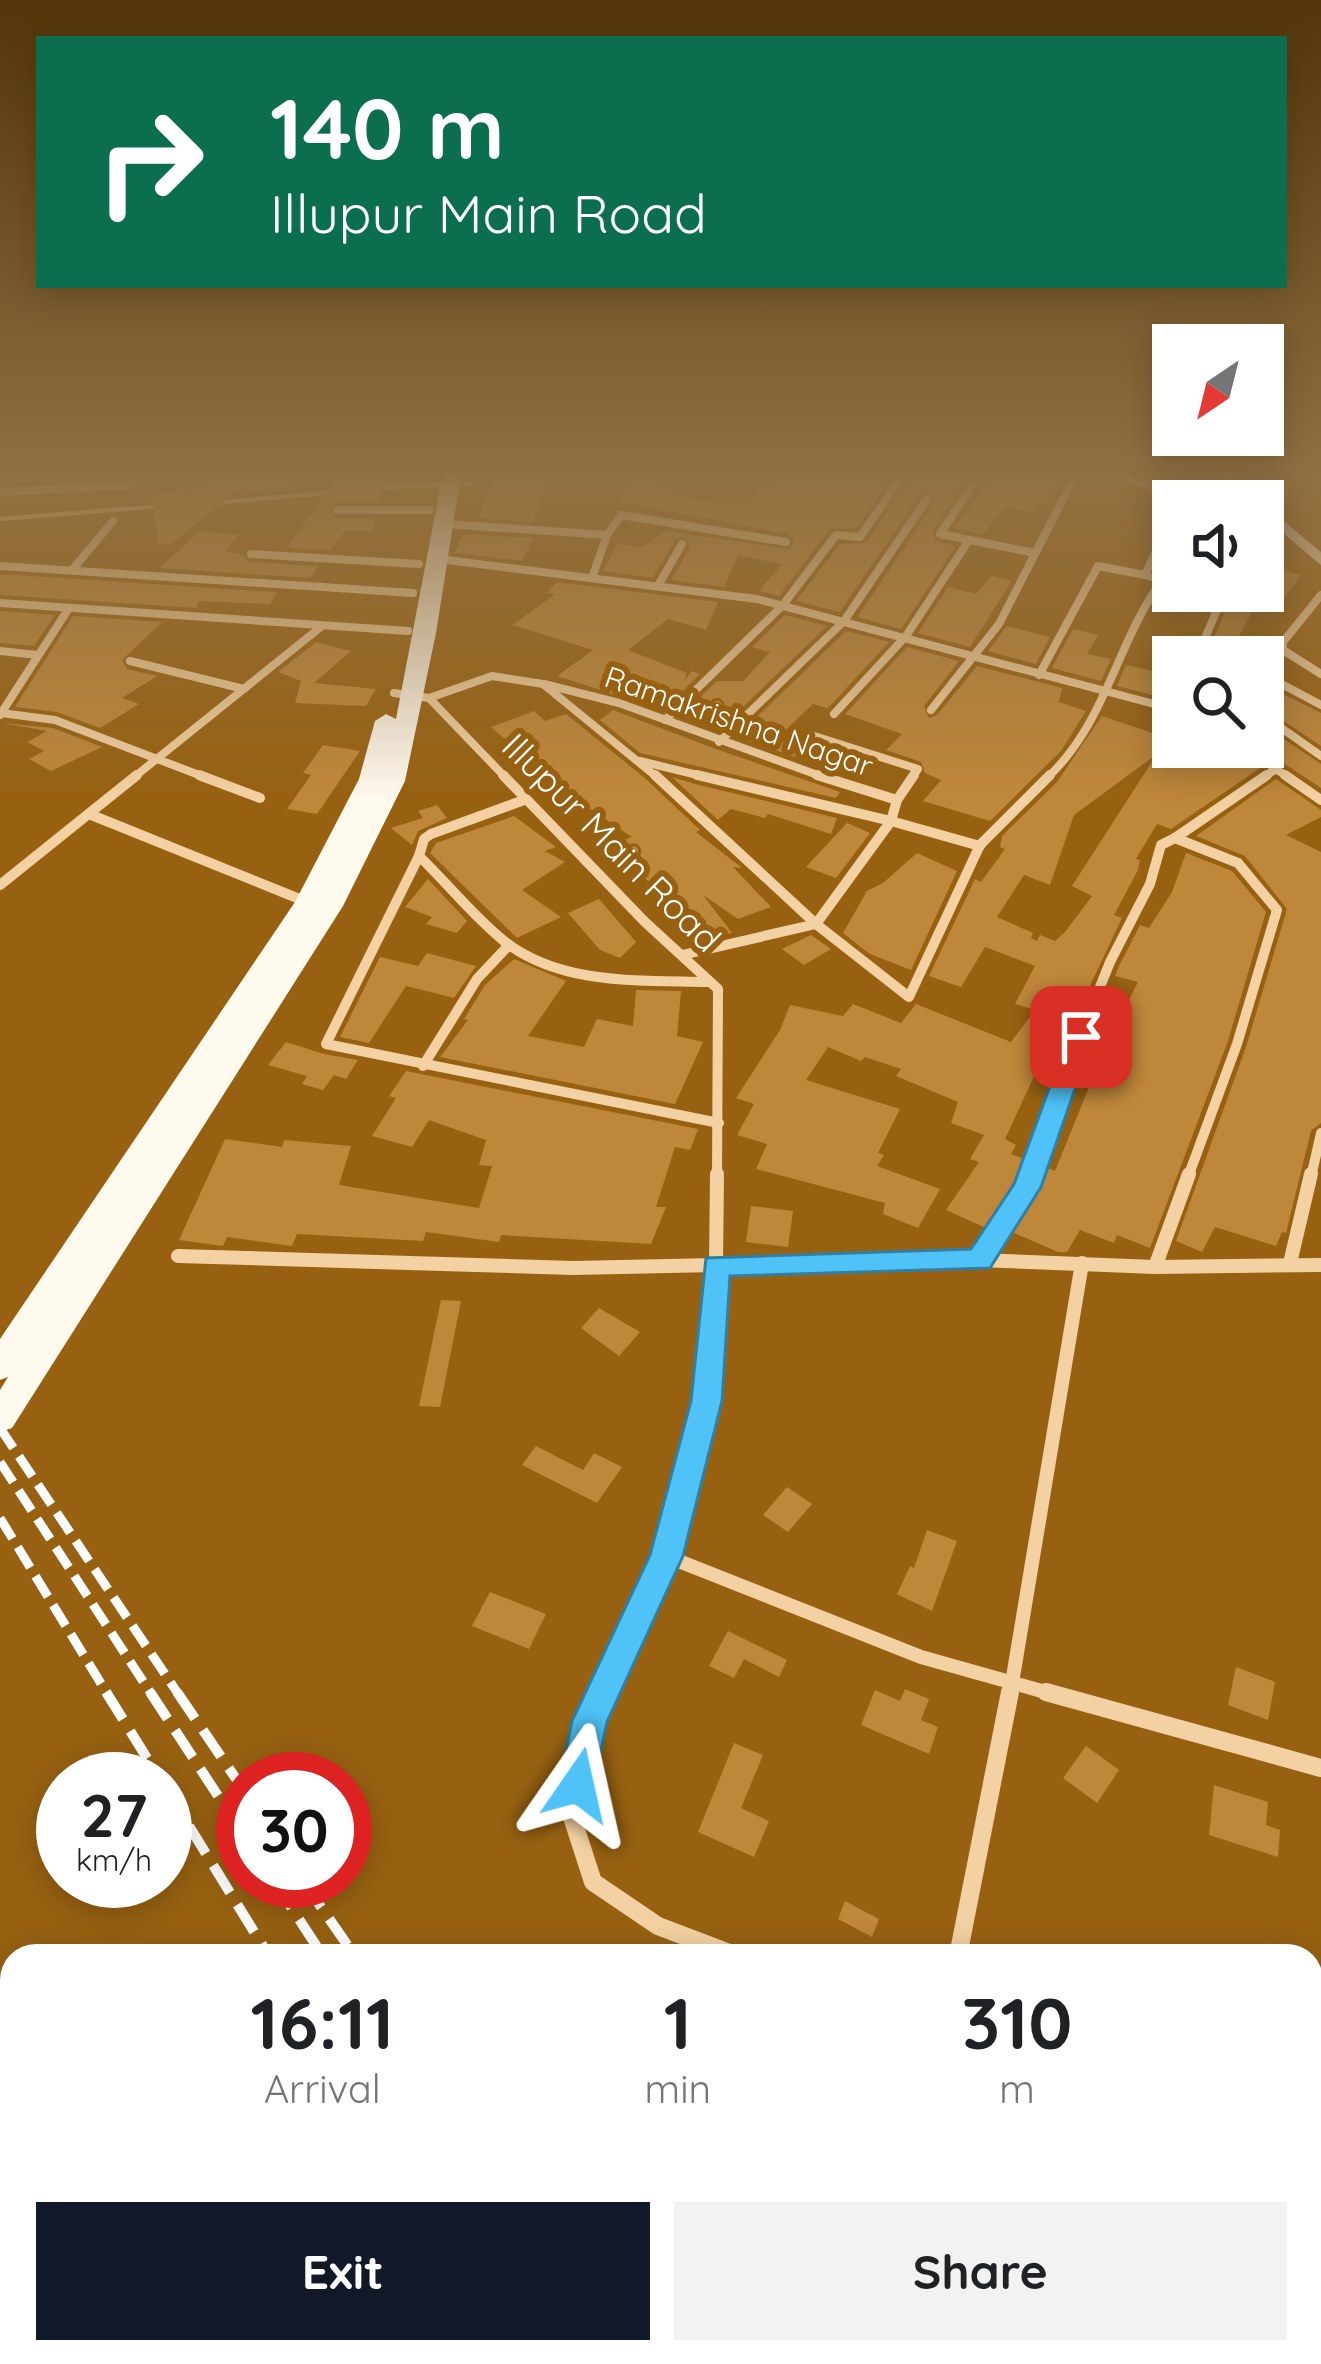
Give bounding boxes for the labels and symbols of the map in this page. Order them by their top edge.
north arrow [1152,324,1284,456]
street label: Ramakrishna Nagar [600,657,878,785]
street label: Illupur Main Road [493,723,731,961]
pin [1030,986,1132,1088]
position arrow [515,1722,641,1848]
speed limit sign: 30 [216,1752,372,1908]

